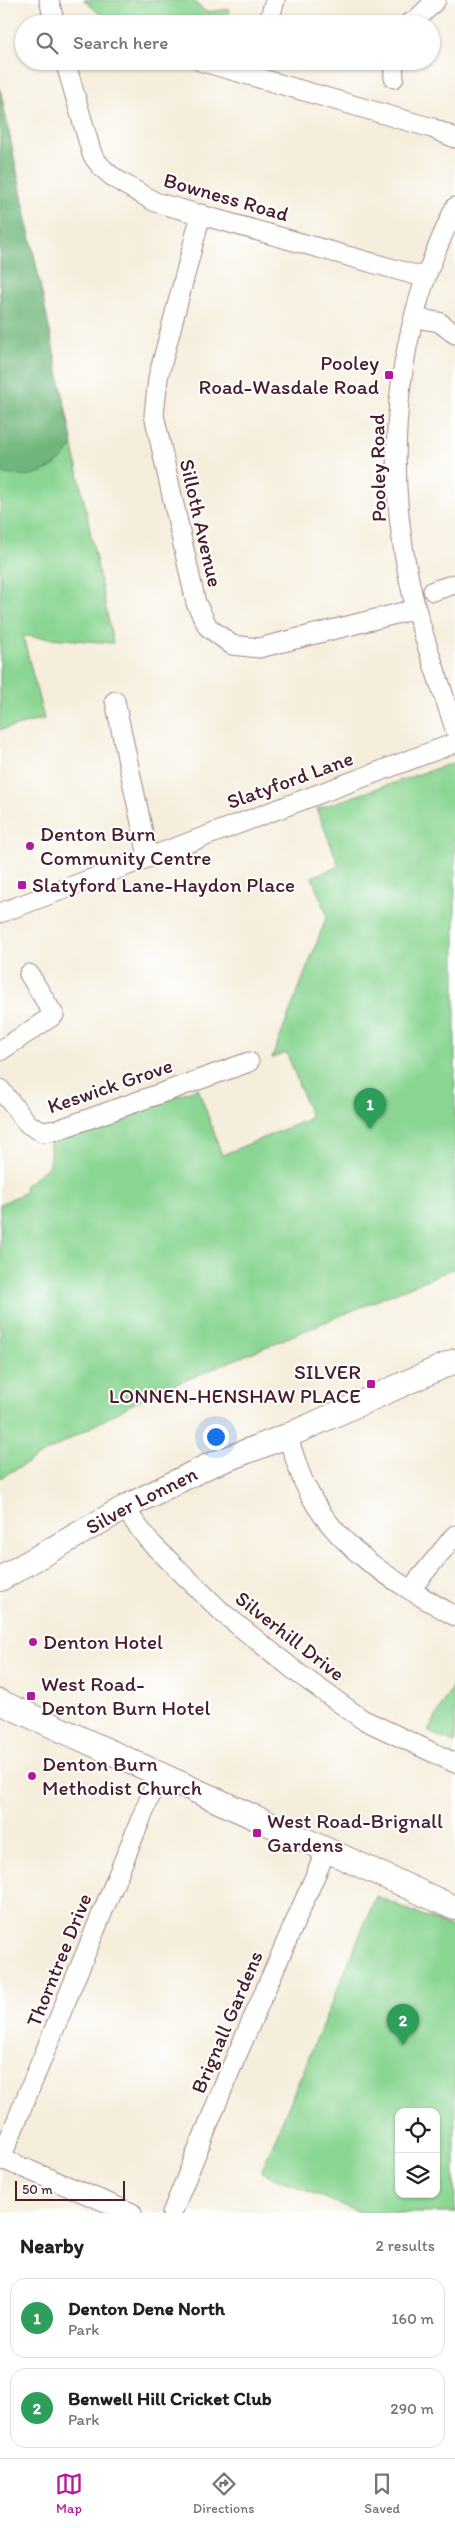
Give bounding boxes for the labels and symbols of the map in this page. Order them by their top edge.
street label: Bowness Road [161,167,292,226]
place label: Pooley Road-Wasdale Road [199,350,379,399]
marker: Pooley Road-Wasdale Road [383,369,395,381]
street label: Pooley Road [364,413,391,522]
street label: Silloth Avenue [175,457,228,589]
street label: Slatyford Lane [223,745,356,814]
place label: Denton Burn Community Centre [40,821,211,870]
marker: Denton Burn Community Centre [24,840,36,852]
place label: Slatyford Lane-Haydon Place [32,872,295,897]
marker: Slatyford Lane-Haydon Place [16,879,28,891]
street label: Keswick Grove [44,1052,176,1119]
pin: 1 [354,1088,386,1129]
place label: SILVER LONNEN-HENSHAW PLACE [109,1359,361,1408]
marker: SILVER LONNEN-HENSHAW PLACE [365,1378,377,1390]
your location [203,1424,229,1450]
street label: Silver Lonnen [81,1460,201,1539]
street label: Silverhill Drive [231,1585,350,1686]
place label: Denton Hotel [43,1629,163,1654]
marker: Denton Hotel [27,1636,39,1648]
place label: West Road- Denton Burn Hotel [41,1671,211,1720]
marker: West Road- Denton Burn Hotel [25,1690,37,1702]
place label: Denton Burn Methodist Church [42,1751,202,1800]
marker: Denton Burn Methodist Church [26,1770,38,1782]
place label: West Road-Brignall Gardens [267,1808,443,1857]
marker: West Road-Brignall Gardens [251,1827,263,1839]
street label: Thorntree Drive [20,1889,97,2030]
street label: Brignall Gardens [185,1947,268,2097]
pin: 2 [387,2004,419,2045]
scale bar [15,2178,125,2201]

